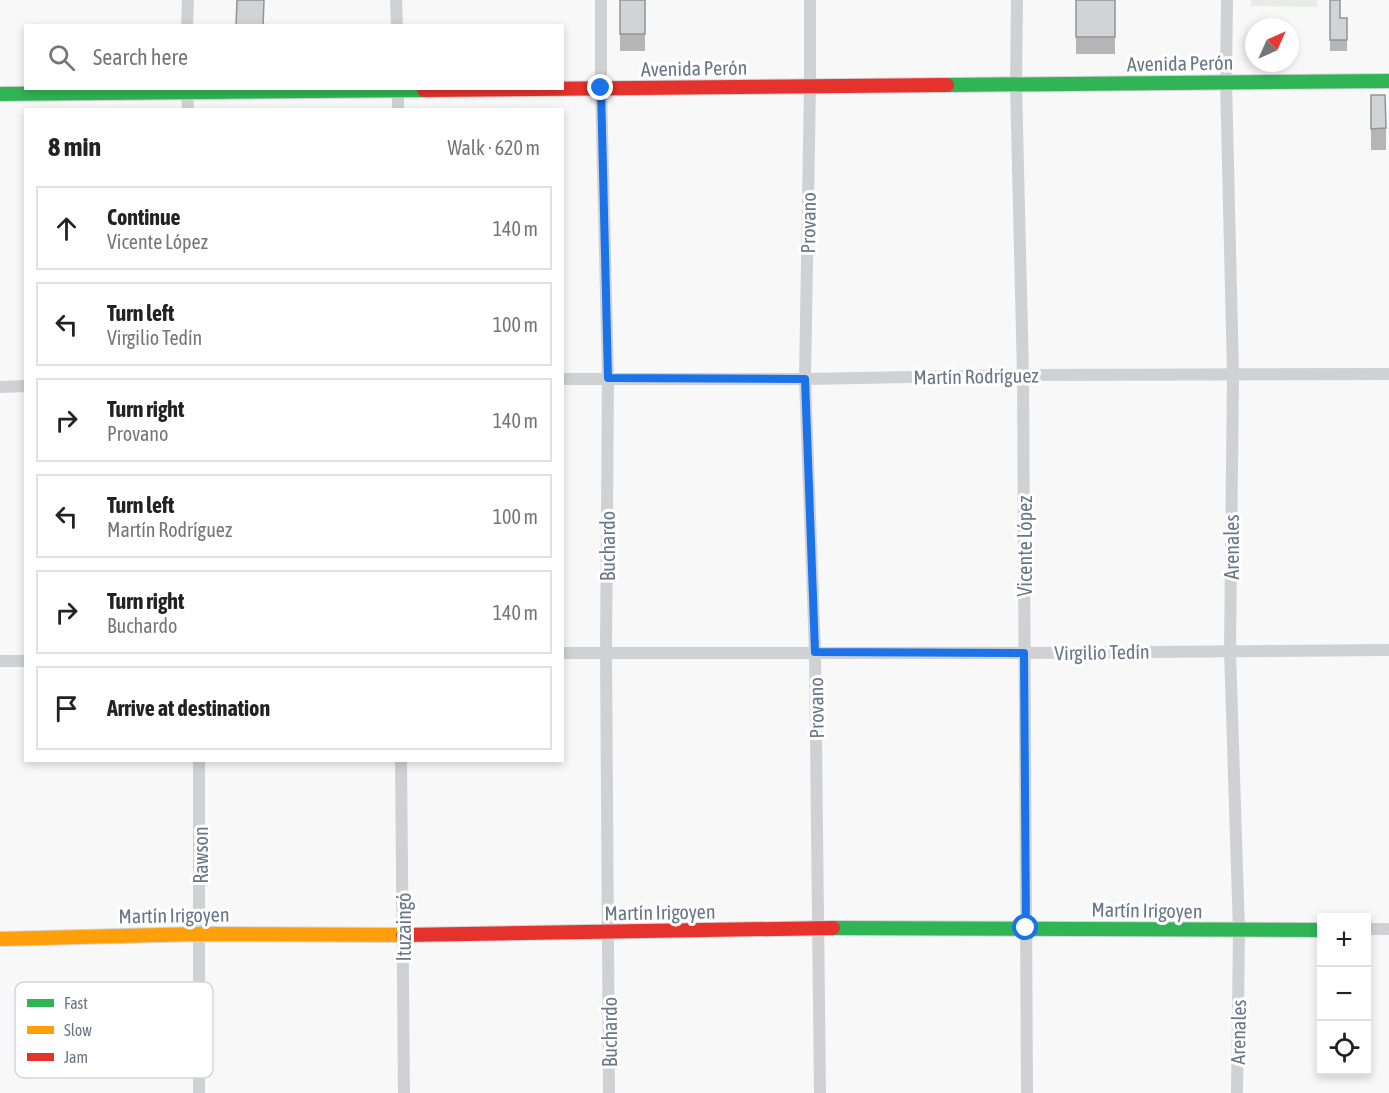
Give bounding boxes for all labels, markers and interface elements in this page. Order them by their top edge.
north arrow [1245,18,1299,72]
search box [24,24,564,90]
icon: search [45,41,78,74]
text: Search here [93,44,188,70]
street label: Avenida Perón [1127,51,1233,75]
street label: Avenida Perón [641,56,747,80]
route end [587,74,613,100]
text: 8 min [48,132,101,162]
text: Walk · 620 m [448,136,540,159]
street label: Provano [796,192,820,254]
text: Continue [107,204,181,230]
icon: ahead [50,212,83,245]
text: 140 m [493,217,538,240]
text: Vicente López [107,230,208,253]
text: Turn left [107,300,174,326]
icon: left [50,308,83,341]
text: 100 m [493,313,538,336]
text: Virgilio Tedín [107,326,202,349]
street label: Martín Rodríguez [913,363,1039,389]
text: Turn right [107,396,184,422]
icon: right [50,404,83,437]
text: 140 m [493,409,538,432]
text: Provano [107,422,168,445]
text: Turn left [107,492,174,518]
street label: Vicente López [1013,496,1036,596]
icon: left [50,500,83,533]
text: 100 m [493,505,538,528]
street label: Buchardo [596,511,619,581]
street label: Arenales [1220,514,1243,580]
text: Martín Rodríguez [107,518,232,541]
text: Turn right [107,588,184,614]
icon: right [50,596,83,629]
text: 140 m [493,601,538,624]
text: Buchardo [107,614,177,637]
street label: Virgilio Tedín [1054,640,1150,664]
street label: Provano [804,677,828,739]
icon: arrive [50,692,83,725]
text: Arrive at destination [107,695,270,721]
street label: Rawson [189,826,212,884]
street label: Ituzaingó [392,893,415,961]
street label: Martín Irigoyen [1091,898,1203,922]
street label: Martín Irigoyen [604,900,716,924]
street label: Martín Irigoyen [118,903,230,927]
map controls [1317,913,1371,1075]
button: + [1317,913,1371,967]
route start [1012,914,1038,940]
button: − [1317,967,1371,1021]
legend [15,982,213,1078]
text: Fast [64,994,88,1012]
street label: Buchardo [598,997,621,1067]
street label: Arenales [1226,999,1250,1065]
text: Slow [64,1021,92,1039]
button: locate [1317,1021,1371,1075]
text: Jam [64,1048,88,1066]

